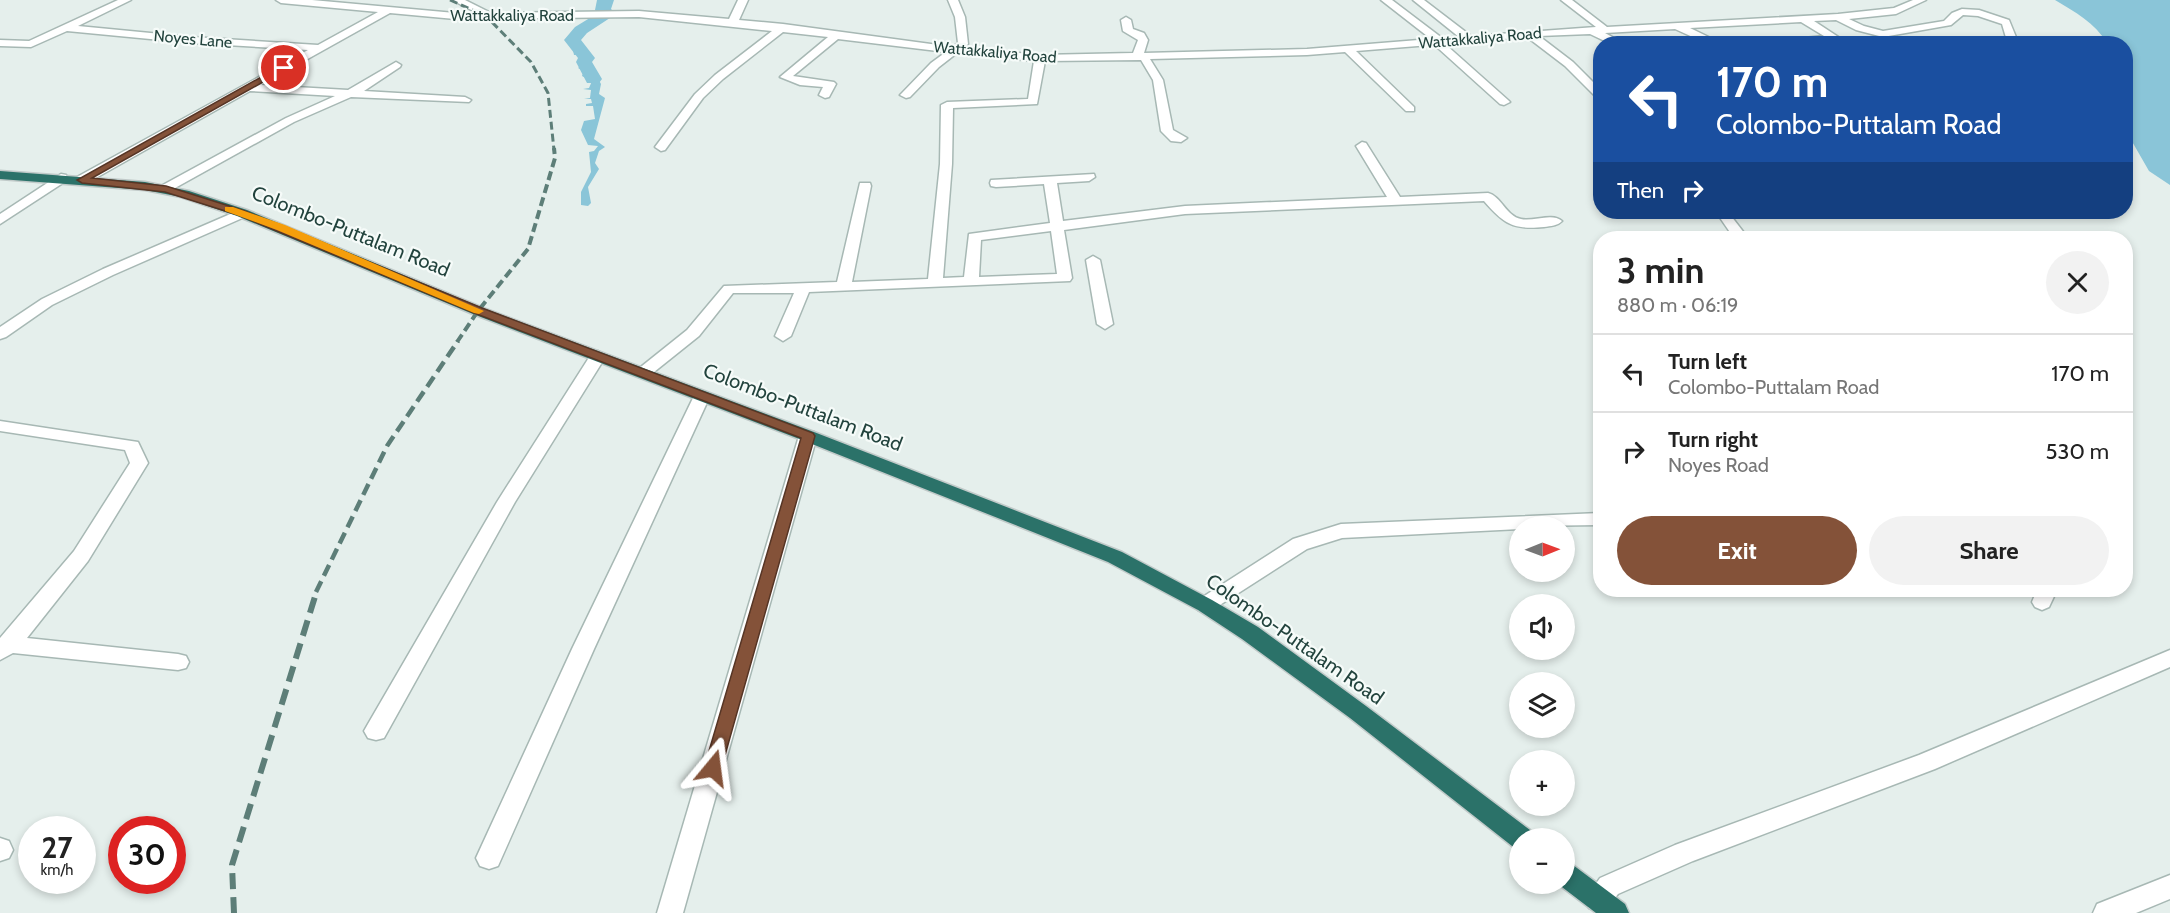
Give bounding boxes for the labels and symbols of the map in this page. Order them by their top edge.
street label: Wattakkaliya Road [450,6,574,25]
street label: Wattakkaliya Road [1418,23,1542,53]
street label: Noyes Lane [153,26,233,52]
street label: Wattakkaliya Road [933,37,1057,67]
pin [258,42,309,93]
street label: Colombo-Puttalam Road [248,180,454,282]
street label: Colombo-Puttalam Road [700,358,906,456]
north arrow [1509,516,1575,582]
street label: Colombo-Puttalam Road [1202,569,1388,709]
position arrow [681,736,745,800]
speed limit sign: 30 [108,816,186,894]

